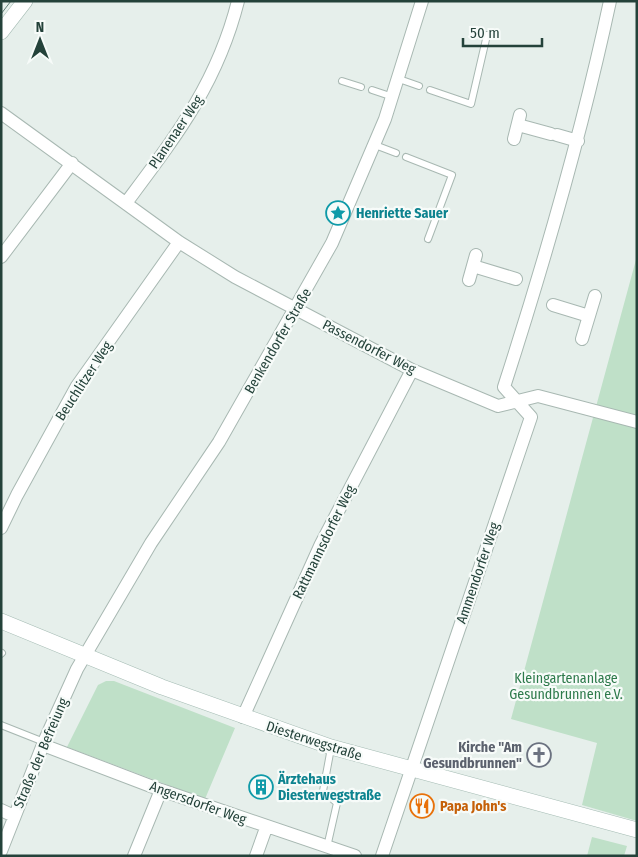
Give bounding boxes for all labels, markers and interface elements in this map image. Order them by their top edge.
north arrow [15,15,65,65]
scale bar [463,15,542,47]
text: N [36,19,44,36]
text: 50 m [470,24,500,42]
street label: Planenaer Weg [145,92,207,172]
place icon: Henriette Sauer [325,200,351,226]
place label: Henriette Sauer [356,205,449,222]
street label: Benkendorfer Straße [241,285,315,397]
street label: Passendorfer Weg [320,316,419,378]
street label: Beuchlitzer Weg [52,338,116,424]
street label: Rattmannsdorfer Weg [289,482,359,602]
street label: Ammendorfer Weg [453,520,503,626]
park label: Kleingartenanlage Gesundbrunnen e.V. [509,670,623,703]
street label: Straße der Befreiung [10,695,72,811]
street label: Diesterwegstraße [264,718,364,764]
place label: Kirche "Am Gesundbrunnen" [423,739,522,772]
church icon: Kirche "Am Gesundbrunnen" [526,742,552,768]
place label: Ärztehaus Diesterwegstraße [277,770,381,804]
building icon: Ärztehaus Diesterwegstraße [248,774,274,800]
street label: Angersdorfer Weg [147,778,249,828]
restaurant icon: Papa John's [409,793,435,819]
place label: Papa John's [440,798,506,815]

